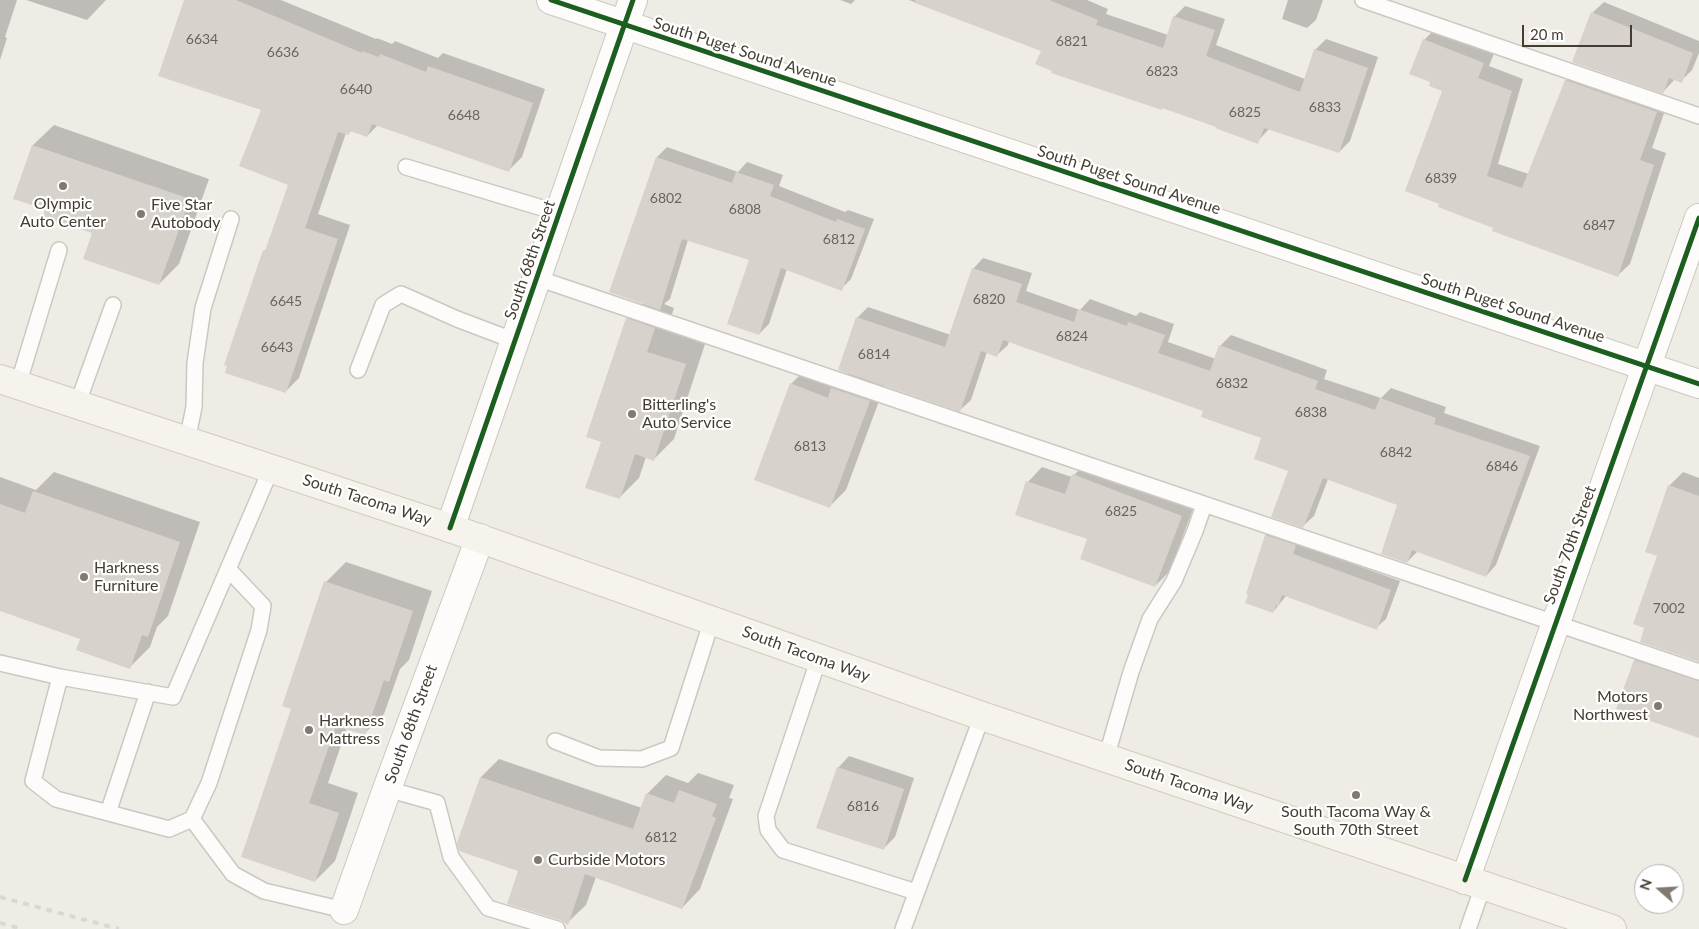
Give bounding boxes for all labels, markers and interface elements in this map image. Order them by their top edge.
street label: South Puget Sound Avenue [651,13,839,91]
scale bar [1524,15,1634,47]
text: 20 m [1530,25,1564,43]
house number: 6634 [186,31,218,47]
house number: 6821 [1056,33,1088,49]
house number: 6636 [267,44,299,60]
house number: 6823 [1146,63,1178,79]
house number: 6640 [340,81,372,97]
house number: 6833 [1309,99,1341,115]
house number: 6825 [1229,104,1261,120]
house number: 6648 [448,107,480,123]
street label: South Puget Sound Avenue [1035,141,1223,219]
house number: 6839 [1425,170,1457,186]
marker: Olympic Auto Center [57,180,69,192]
house number: 6802 [650,190,682,206]
place label: Olympic Auto Center [20,194,106,232]
place label: Five Star Autobody [151,195,221,233]
street label: South 68th Street [501,198,559,322]
house number: 6808 [729,201,761,217]
marker: Five Star Autobody [135,208,147,220]
house number: 6847 [1583,217,1615,233]
house number: 6812 [823,231,855,247]
street label: South Puget Sound Avenue [1419,269,1607,347]
house number: 6820 [973,291,1005,307]
house number: 6645 [270,293,302,309]
house number: 6824 [1056,328,1088,344]
house number: 6643 [261,339,293,355]
house number: 6814 [858,346,890,362]
house number: 6832 [1216,375,1248,391]
place label: Bitterling's Auto Service [642,395,731,433]
house number: 6838 [1295,404,1327,420]
marker: Bitterling's Auto Service [626,408,638,420]
house number: 6813 [794,438,826,454]
house number: 6842 [1380,444,1412,460]
house number: 6846 [1486,458,1518,474]
street label: South Tacoma Way [300,470,434,530]
street label: South 70th Street [1540,483,1600,607]
house number: 6825 [1105,503,1137,519]
place label: Harkness Furniture [94,558,159,596]
marker: Harkness Furniture [78,571,90,583]
house number: 7002 [1653,600,1685,616]
street label: South Tacoma Way [740,622,872,686]
street label: South 68th Street [381,662,441,786]
place label: Motors Northwest [1573,687,1648,725]
marker: Motors Northwest [1652,700,1664,712]
place label: Harkness Mattress [319,711,384,749]
marker: Harkness Mattress [303,724,315,736]
street label: South Tacoma Way [1122,755,1256,817]
marker: South Tacoma Way & South 70th Street [1350,789,1362,801]
house number: 6816 [847,798,879,814]
place label: South Tacoma Way & South 70th Street [1281,802,1431,840]
house number: 6812 [645,829,677,845]
place label: Curbside Motors [548,850,666,870]
marker: Curbside Motors [532,854,544,866]
north arrow [1634,864,1684,914]
text: N [1635,876,1655,892]

